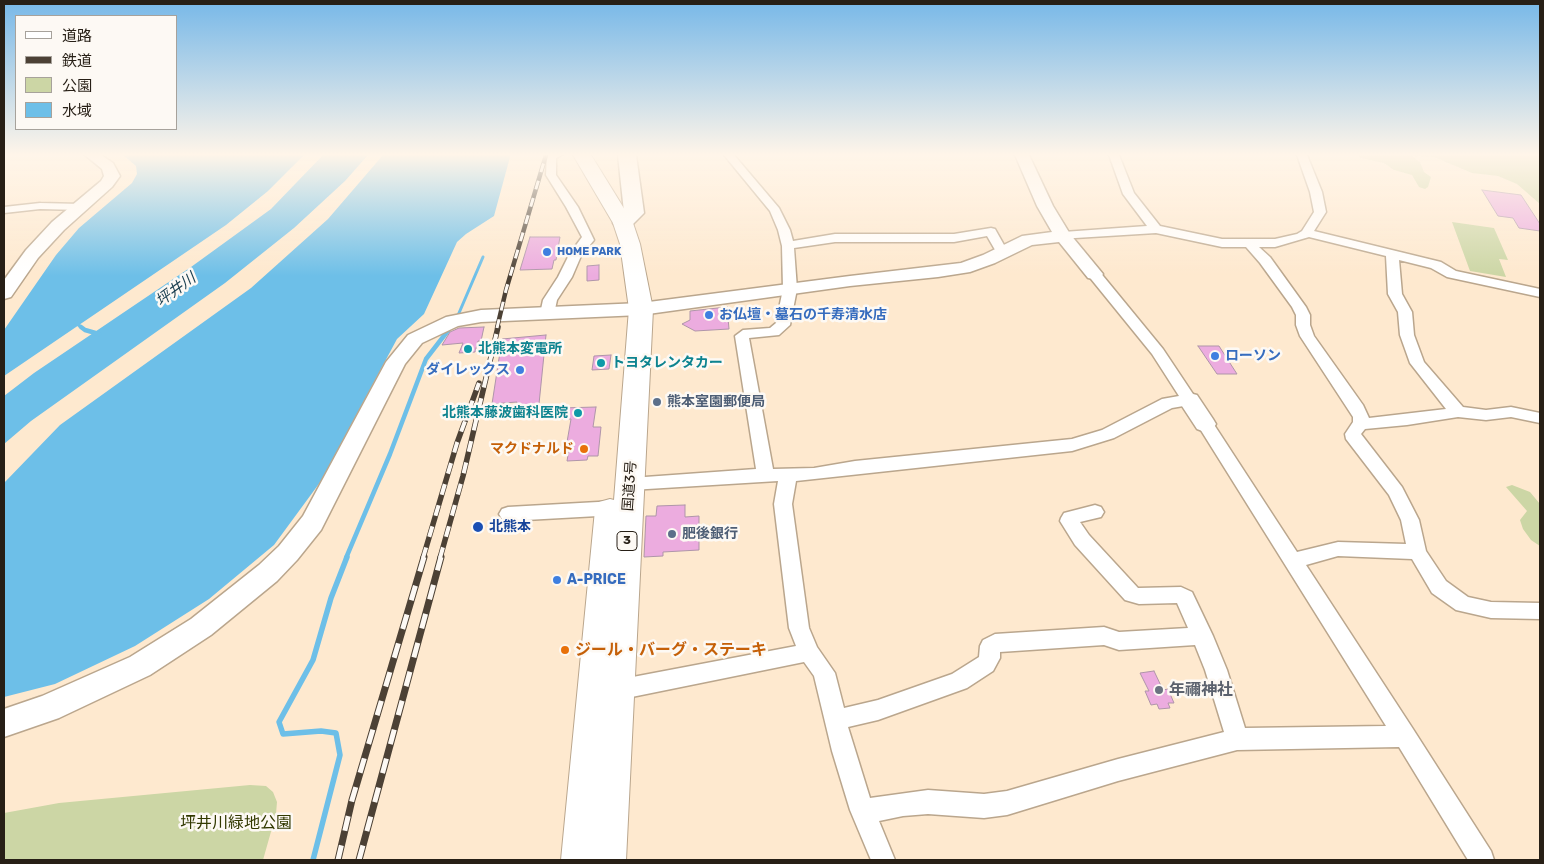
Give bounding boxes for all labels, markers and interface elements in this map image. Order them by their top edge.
legend [15,15,178,130]
text: 道路 [62,27,92,45]
text: 鉄道 [62,52,92,70]
text: 公園 [62,77,92,95]
text: 水域 [62,102,92,120]
place label: HOME PARK [557,245,621,259]
marker: HOME PARK [541,246,553,258]
water label: 坪井川 [153,269,199,311]
place label: お仏壇・墓石の千寿清水店 [719,307,887,323]
marker: お仏壇・墓石の千寿清水店 [703,309,715,321]
place label: 北熊本変電所 [478,341,562,357]
marker: 北熊本変電所 [462,343,474,355]
place label: ローソン [1225,348,1281,364]
marker: ローソン [1209,350,1221,362]
place label: トヨタレンタカー [611,355,723,371]
marker: トヨタレンタカー [595,357,607,369]
place label: ダイレックス [426,362,510,378]
marker: ダイレックス [514,364,526,376]
place label: 熊本室園郵便局 [667,394,765,410]
marker: 熊本室園郵便局 [651,396,663,408]
place label: 北熊本藤波歯科医院 [442,405,568,421]
marker: 北熊本藤波歯科医院 [572,407,584,419]
place label: マクドナルド [490,441,574,457]
marker: マクドナルド [578,443,590,455]
street label: 国道3号 [620,460,640,512]
place label: 北熊本 [489,519,531,535]
marker: 北熊本 [471,520,485,534]
place label: 肥後銀行 [682,526,738,542]
marker: 肥後銀行 [666,528,678,540]
road number: 3 [617,532,637,550]
place label: A-PRICE [567,572,626,588]
marker: A-PRICE [551,574,563,586]
place label: ジール・バーグ・ステーキ [575,640,767,660]
marker: ジール・バーグ・ステーキ [559,644,571,656]
place label: 年禰神社 [1169,680,1233,700]
marker: 年禰神社 [1153,684,1165,696]
park label: 坪井川緑地公園 [180,813,292,833]

